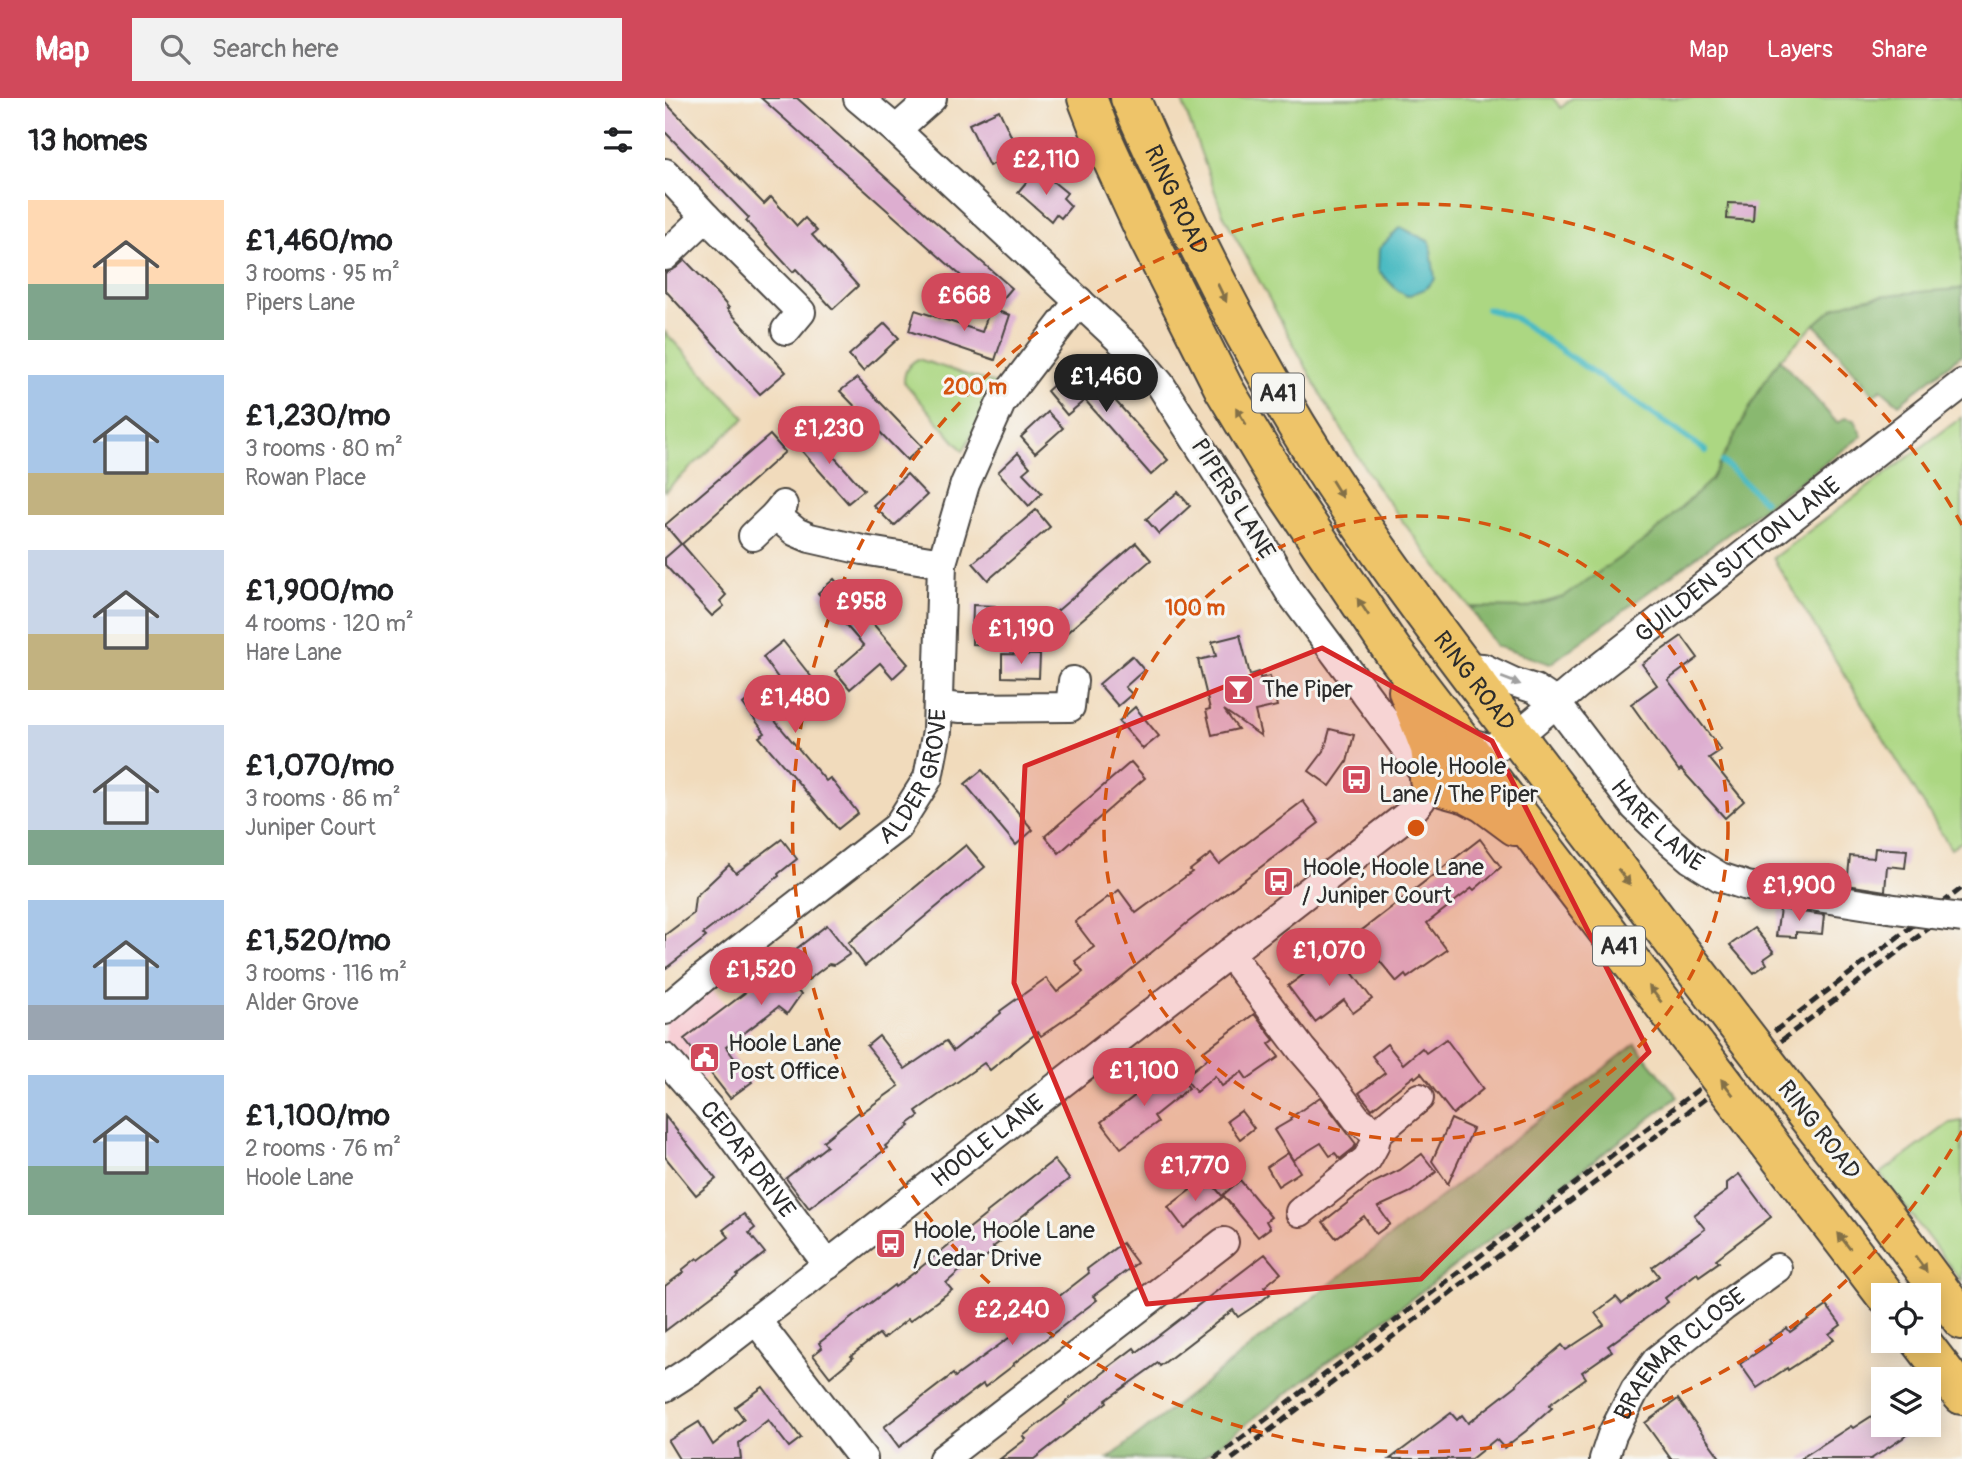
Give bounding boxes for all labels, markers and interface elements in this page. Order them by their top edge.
search box [132,18,622,81]
text: Map [35,29,90,70]
icon: search [156,30,194,68]
text: Search here [212,33,339,65]
text: Map [1689,35,1729,64]
text: Layers [1767,35,1833,64]
text: Share [1871,35,1927,64]
icon: filters [599,121,637,159]
text: 13 homes [28,122,147,159]
pin: £2,110 [989,138,1103,197]
street label: RING ROAD [1138,141,1215,259]
text: £2,110 [1012,145,1080,174]
text: £1,460/mo [245,222,393,259]
icon: home [84,228,168,312]
text: 3 rooms · 95 m² [245,259,400,288]
pin: £668 [923,274,1005,333]
text: £668 [937,281,991,310]
one-way arrow [1216,283,1227,303]
text: Pipers Lane [245,288,355,317]
pin: £1,460 [1049,354,1163,414]
text: £1,460 [1070,362,1142,391]
text: 200 m [943,374,1007,401]
road number: A41 [1252,374,1304,412]
text: £1,230/mo [245,397,390,434]
icon: home [84,403,168,487]
pin: £1,230 [772,406,886,466]
one-way arrow [1234,406,1247,425]
text: £1,230 [794,414,864,443]
street label: PIPERS LANE [1184,433,1282,565]
text: 3 rooms · 80 m² [245,434,403,463]
text: Rowan Place [245,463,366,492]
street label: GUILDEN SUTTON LANE [1629,470,1846,649]
one-way arrow [1331,479,1344,498]
text: £1,900/mo [245,572,394,609]
icon: home [84,578,168,662]
pin: £958 [820,580,902,639]
text: £958 [836,587,886,616]
text: 100 m [1165,595,1225,622]
one-way arrow [1357,597,1370,617]
pin: £1,190 [964,606,1078,666]
text: 4 rooms · 120 m² [245,609,414,638]
text: £1,190 [988,614,1054,643]
street label: RING ROAD [1427,625,1522,737]
text: Hare Lane [245,638,342,667]
bar icon: The Piper [1222,672,1256,706]
place label: The Piper [1262,675,1353,704]
pin: £1,480 [738,676,852,735]
one-way arrow [1500,676,1521,687]
text: £1,480 [760,683,830,712]
street label: ALDER GROVE [873,708,952,850]
text: £1,070/mo [245,747,394,784]
place label: Hoole, Hoole Lane / The Piper [1379,752,1539,809]
icon: home [84,753,168,837]
bus stop icon: Hoole, Hoole Lane / The Piper [1339,763,1373,797]
street label: HARE LANE [1605,773,1709,878]
text: 3 rooms · 86 m² [245,784,401,813]
text: Juniper Court [245,813,376,842]
centre of rings [1404,816,1428,840]
place label: Hoole, Hoole Lane / Juniper Court [1302,853,1484,910]
bus stop icon: Hoole, Hoole Lane / Juniper Court [1262,864,1296,898]
pin: £1,900 [1742,864,1856,923]
one-way arrow [1617,868,1631,886]
text: £1,900 [1763,871,1835,900]
text: £1,520/mo [245,922,391,959]
road number: A41 [1593,926,1645,966]
icon: home [84,928,168,1012]
pin: £1,070 [1272,928,1386,988]
text: £1,070 [1292,936,1366,965]
pin: £1,520 [704,948,818,1007]
text: £1,520 [726,955,796,984]
text: 3 rooms · 116 m² [245,959,407,988]
one-way arrow [1649,985,1663,1003]
text: Alder Grove [245,988,358,1017]
place label: Hoole Lane Post Office [728,1029,841,1086]
public building icon: Hoole Lane Post Office [688,1040,722,1074]
pin: £1,100 [1087,1048,1201,1108]
text: £1,100 [1109,1056,1179,1085]
street label: RING ROAD [1771,1075,1867,1185]
one-way arrow [1720,1078,1734,1096]
street label: HOOLE LANE [925,1088,1050,1193]
street label: CEDAR DRIVE [694,1095,802,1223]
text: £1,100/mo [245,1097,390,1134]
icon: home [84,1103,168,1187]
text: 2 rooms · 76 m² [245,1134,401,1163]
pin: £1,770 [1138,1144,1252,1203]
text: £1,770 [1160,1151,1230,1180]
text: Hoole Lane [245,1163,353,1192]
place label: Hoole, Hoole Lane / Cedar Drive [913,1216,1095,1273]
bus stop icon: Hoole, Hoole Lane / Cedar Drive [873,1227,907,1261]
one-way arrow [1836,1232,1851,1250]
one-way arrow [1914,1255,1928,1273]
street label: BRAEMAR CLOSE [1608,1281,1751,1425]
map controls [1871,1283,1941,1437]
button: locate [1871,1283,1941,1353]
pin: £2,240 [955,1288,1069,1347]
text: £2,240 [974,1295,1050,1324]
button: layers [1871,1367,1941,1437]

